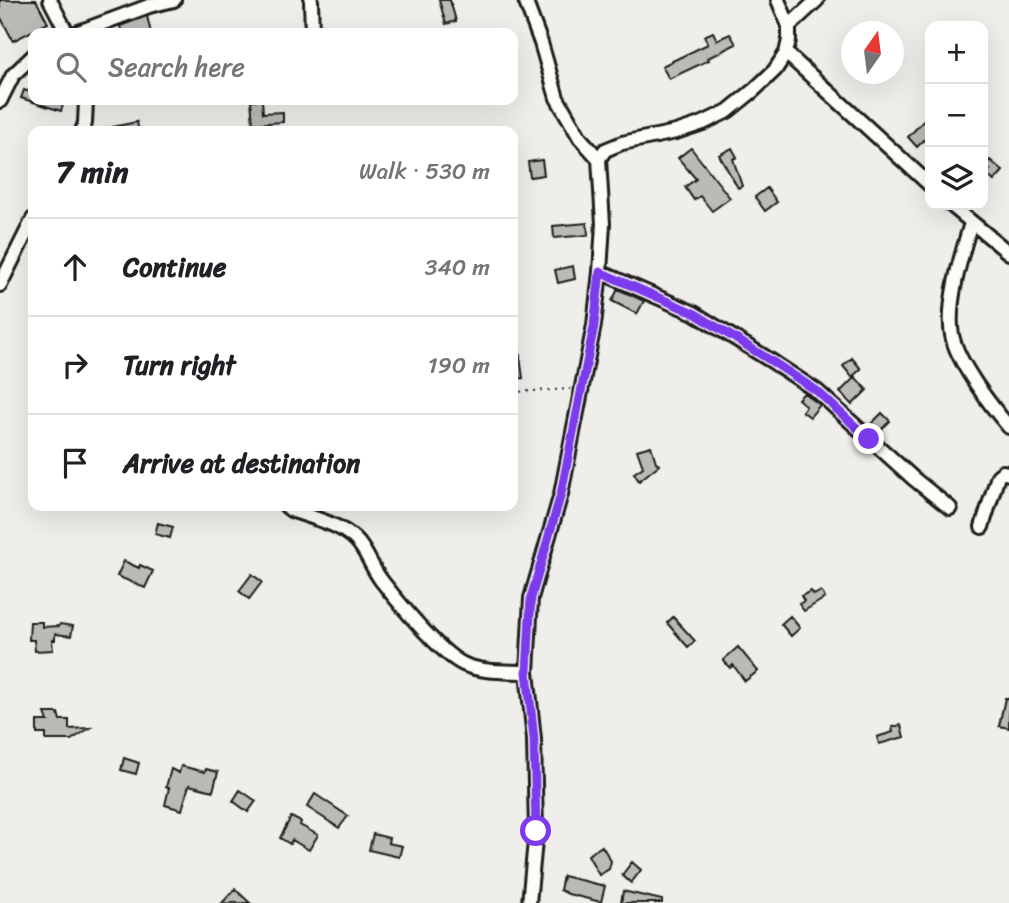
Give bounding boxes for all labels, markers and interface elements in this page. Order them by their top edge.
north arrow [841,21,904,84]
map controls [925,21,988,210]
button: + [925,21,988,84]
search box [28,28,518,105]
text: Search here [108,44,245,90]
icon: search [52,48,90,86]
button: − [925,84,988,147]
text: 7 min [56,145,128,199]
button: layers [925,147,988,210]
text: Walk · 530 m [359,151,490,192]
text: Continue [123,244,226,290]
text: 340 m [425,247,490,288]
icon: ahead [56,248,94,286]
text: Turn right [123,342,236,388]
text: 190 m [428,345,490,386]
icon: right [56,346,94,384]
route end [853,423,884,454]
text: Arrive at destination [123,440,360,486]
icon: arrive [56,444,94,482]
route start [520,815,551,846]

